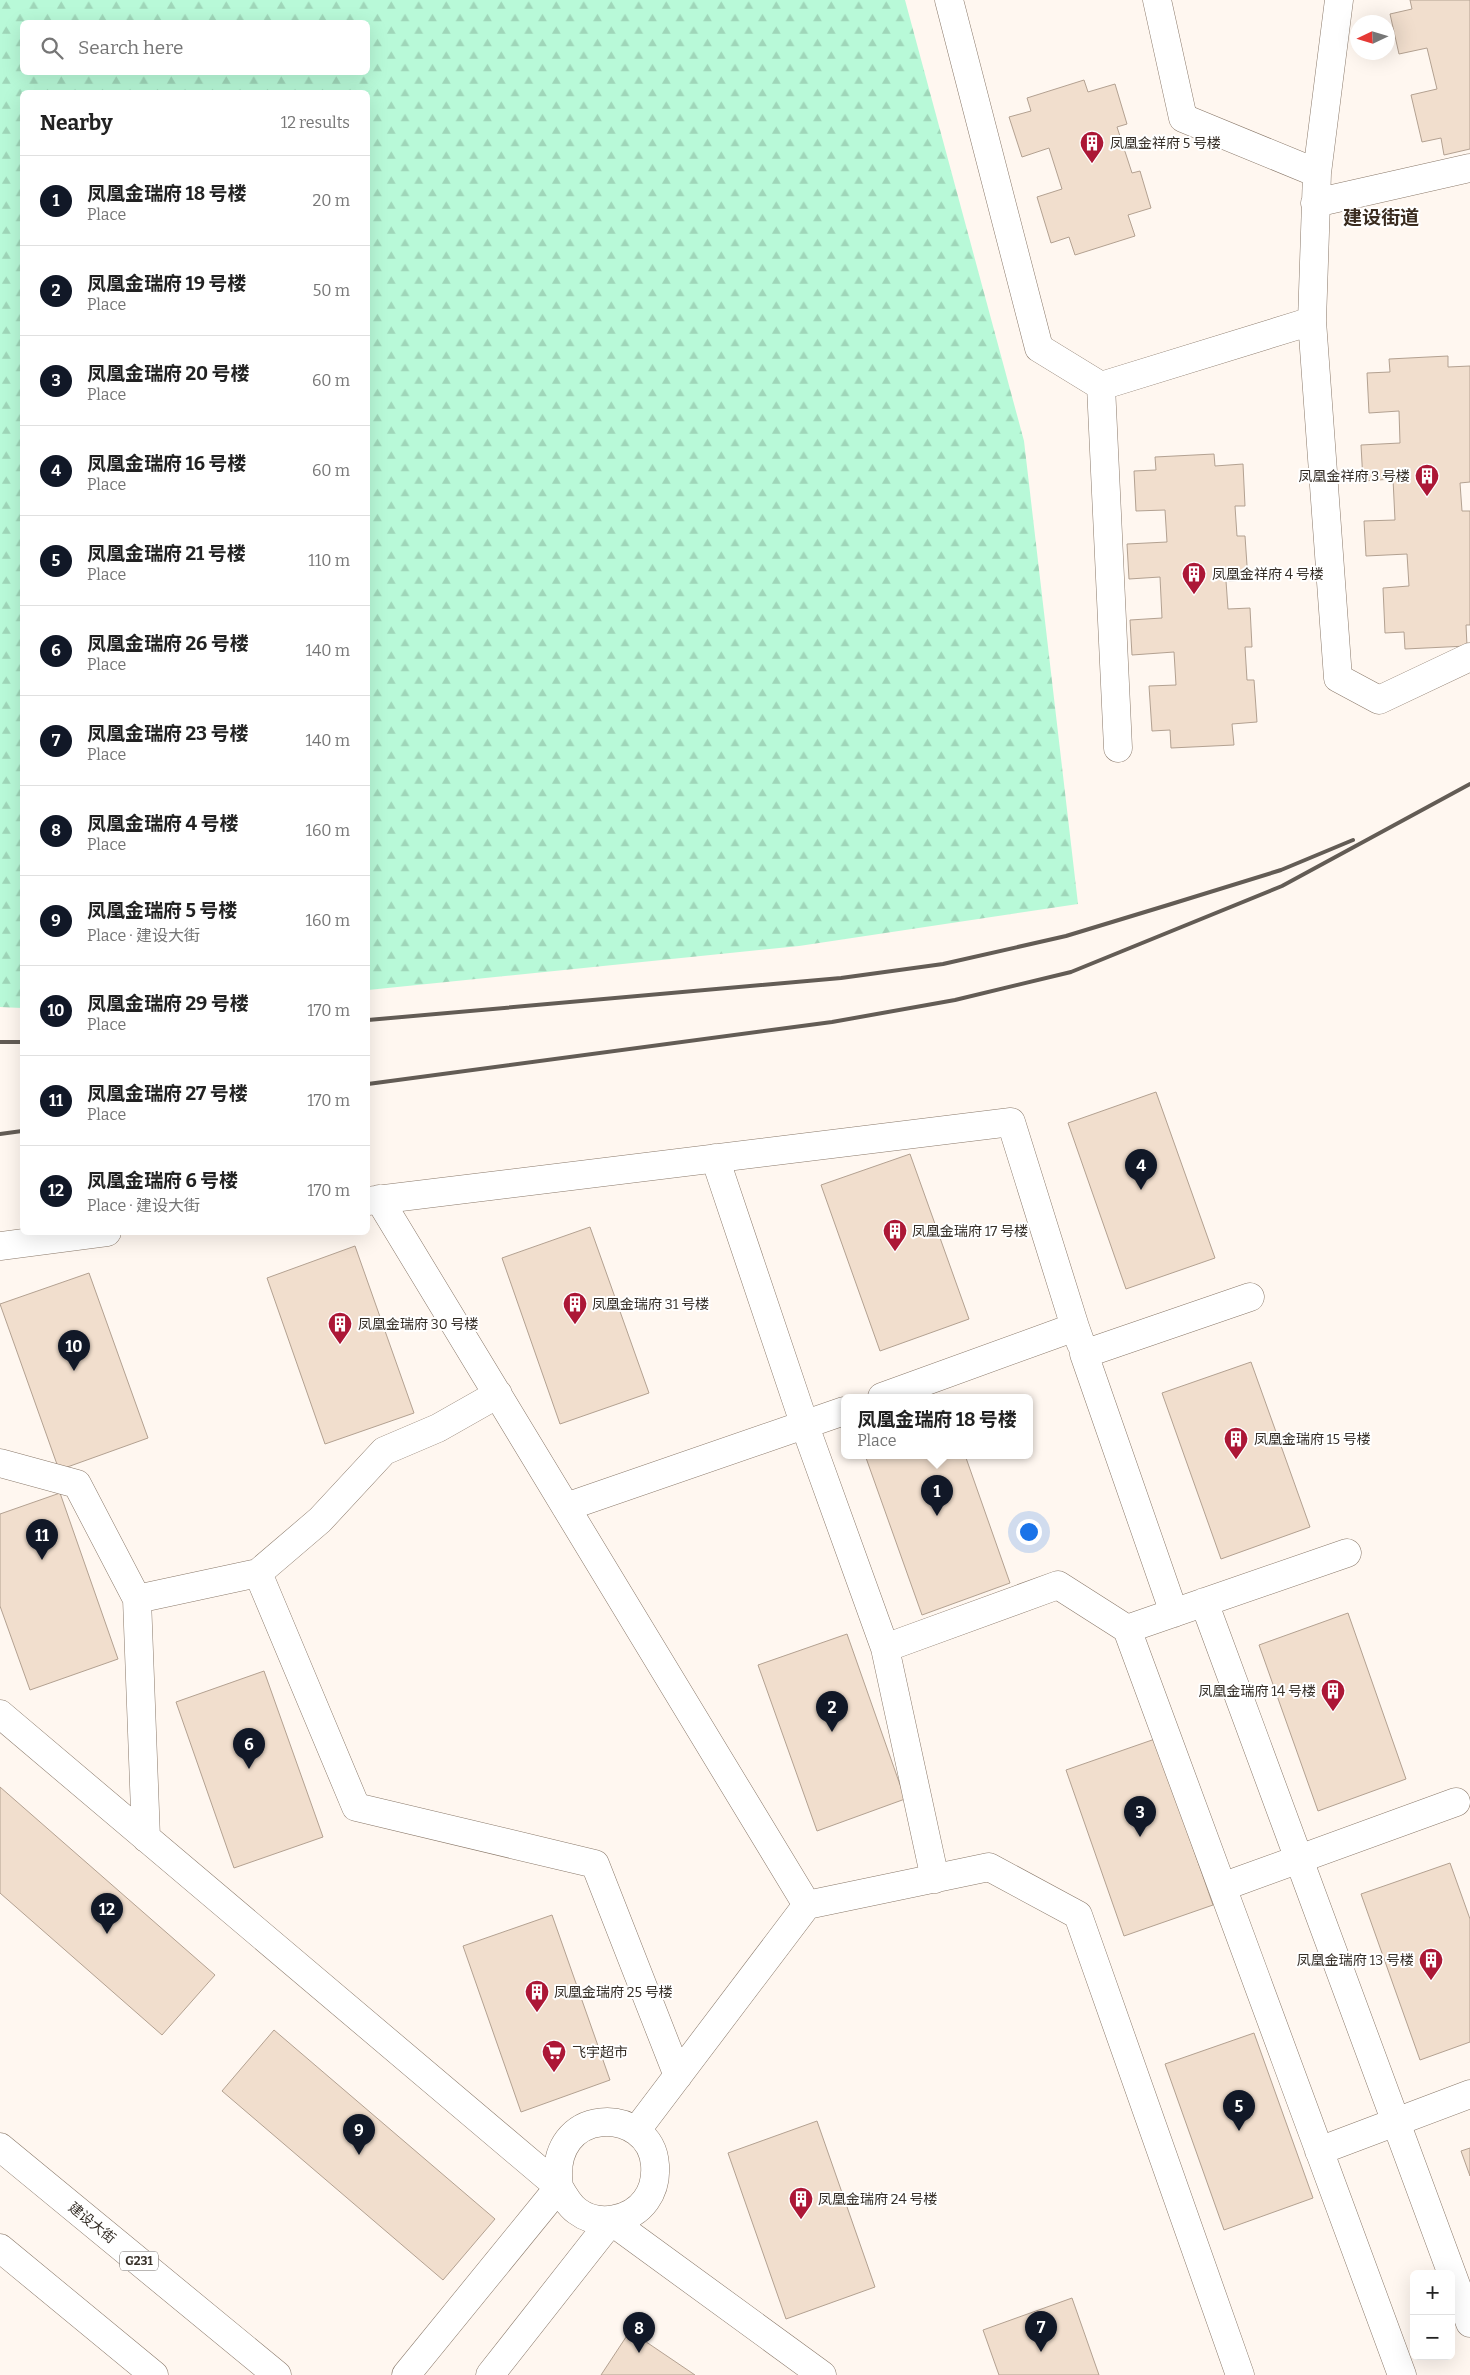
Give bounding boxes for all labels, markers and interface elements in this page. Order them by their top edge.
north arrow [1350,15,1395,60]
search box [20,20,370,75]
icon: search [38,34,66,62]
text: Search here [78,36,183,59]
text: Nearby [40,110,113,136]
text: 12 results [281,113,350,132]
building icon: 凤凰金祥府 5 号楼 [1079,130,1105,164]
place label: 凤凰金祥府 5 号楼 [1110,135,1221,152]
text: 凤凰金瑞府 18 号楼 [87,182,247,205]
text: 1 [53,191,59,210]
text: 20 m [313,191,350,210]
text: Place [87,205,126,224]
district label: 建设街道 [1343,206,1419,229]
text: 凤凰金瑞府 19 号楼 [87,272,246,295]
text: 2 [51,281,61,300]
text: 50 m [313,281,350,300]
text: Place [87,295,126,314]
text: 凤凰金瑞府 20 号楼 [87,362,250,385]
text: 3 [51,371,61,390]
text: 60 m [312,371,350,390]
text: Place [87,385,126,404]
text: 凤凰金瑞府 16 号楼 [87,452,246,475]
text: 4 [51,461,61,480]
text: 60 m [312,461,350,480]
building icon: 凤凰金祥府 3 号楼 [1414,463,1440,497]
place label: 凤凰金祥府 3 号楼 [1298,468,1410,485]
text: Place [87,475,126,494]
text: 凤凰金瑞府 21 号楼 [87,542,246,565]
text: 5 [52,551,60,570]
text: 110 m [308,551,350,570]
building icon: 凤凰金祥府 4 号楼 [1181,561,1207,595]
text: Place [87,565,126,584]
place label: 凤凰金祥府 4 号楼 [1212,566,1324,583]
text: 凤凰金瑞府 26 号楼 [87,632,249,655]
text: 6 [51,641,61,660]
text: 140 m [305,641,350,660]
text: Place [87,655,126,674]
text: 凤凰金瑞府 23 号楼 [87,722,248,745]
text: 7 [52,731,60,750]
text: 140 m [305,731,350,750]
text: Place [87,745,126,764]
text: 凤凰金瑞府 4 号楼 [87,812,238,835]
text: 8 [51,821,61,840]
text: 160 m [305,821,350,840]
text: Place [87,835,126,854]
text: 凤凰金瑞府 5 号楼 [87,899,237,922]
text: 9 [51,911,61,930]
text: 160 m [305,911,350,930]
text: Place · 建设大街 [87,926,200,945]
text: 凤凰金瑞府 29 号楼 [87,992,249,1015]
text: 10 [47,1001,65,1020]
text: 170 m [307,1001,350,1020]
text: Place [87,1015,126,1034]
text: 凤凰金瑞府 27 号楼 [87,1082,248,1105]
text: 11 [49,1091,63,1110]
text: 170 m [307,1091,350,1110]
text: Place [87,1105,126,1124]
pin: 4 [1125,1149,1157,1190]
text: 凤凰金瑞府 6 号楼 [87,1169,238,1192]
text: 12 [48,1181,64,1200]
text: 170 m [307,1181,350,1200]
text: Place · 建设大街 [87,1196,200,1215]
building icon: 凤凰金瑞府 17 号楼 [882,1218,908,1252]
place label: 凤凰金瑞府 17 号楼 [912,1223,1028,1240]
building icon: 凤凰金瑞府 31 号楼 [562,1291,588,1325]
place label: 凤凰金瑞府 31 号楼 [592,1296,709,1313]
building icon: 凤凰金瑞府 30 号楼 [327,1311,353,1345]
place label: 凤凰金瑞府 30 号楼 [358,1316,479,1333]
pin: 10 [58,1330,90,1371]
popup [841,1394,1033,1459]
text: 凤凰金瑞府 18 号楼 [857,1408,1017,1431]
building icon: 凤凰金瑞府 15 号楼 [1223,1426,1249,1460]
text: Place [857,1431,896,1450]
place label: 凤凰金瑞府 15 号楼 [1254,1431,1371,1448]
pin: 1 [921,1475,953,1516]
pin: 11 [26,1519,58,1560]
your location [1016,1519,1042,1545]
building icon: 凤凰金瑞府 14 号楼 [1320,1678,1346,1712]
place label: 凤凰金瑞府 14 号楼 [1199,1683,1316,1700]
pin: 2 [816,1691,848,1732]
pin: 6 [233,1728,265,1769]
pin: 3 [1124,1796,1156,1837]
pin: 12 [91,1893,123,1934]
building icon: 凤凰金瑞府 13 号楼 [1418,1947,1444,1981]
place label: 凤凰金瑞府 13 号楼 [1297,1952,1414,1969]
building icon: 凤凰金瑞府 25 号楼 [524,1979,550,2013]
place label: 凤凰金瑞府 25 号楼 [554,1984,673,2001]
supermarket icon: 飞宇超市 [541,2039,567,2073]
place label: 飞宇超市 [572,2044,628,2061]
pin: 5 [1223,2090,1255,2131]
pin: 9 [343,2114,375,2155]
building icon: 凤凰金瑞府 24 号楼 [788,2186,814,2220]
place label: 凤凰金瑞府 24 号楼 [818,2191,937,2208]
street label: 建设大街 [65,2199,119,2247]
road number: G231 [120,2252,158,2270]
map controls [1410,2270,1455,2360]
button: + [1410,2270,1455,2315]
pin: 7 [1025,2311,1057,2352]
pin: 8 [623,2312,655,2353]
button: − [1410,2315,1455,2360]

